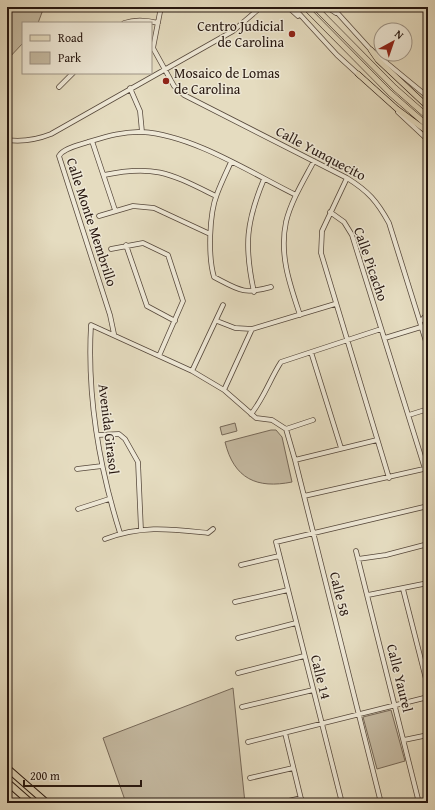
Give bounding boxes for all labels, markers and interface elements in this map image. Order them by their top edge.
place label: Centro Judicial de Carolina [197,16,284,52]
legend [22,22,152,74]
north arrow [373,22,413,62]
text: N [391,26,408,43]
text: Road [58,29,84,46]
marker: Centro Judicial de Carolina [287,29,297,39]
text: Park [58,49,82,66]
place label: Mosaico de Lomas de Carolina [174,63,280,99]
marker: Mosaico de Lomas de Carolina [161,76,171,86]
street label: Calle Yunquecito [272,121,370,185]
street label: Calle Monte Membrillo [62,155,122,289]
street label: Calle Picacho [349,224,393,304]
street label: Avenida Girasol [94,383,124,475]
street label: Calle 58 [325,570,355,619]
street label: Calle Yaurel [382,642,418,714]
street label: Calle 14 [306,653,336,702]
scale bar [24,762,141,788]
text: 200 m [30,767,60,784]

